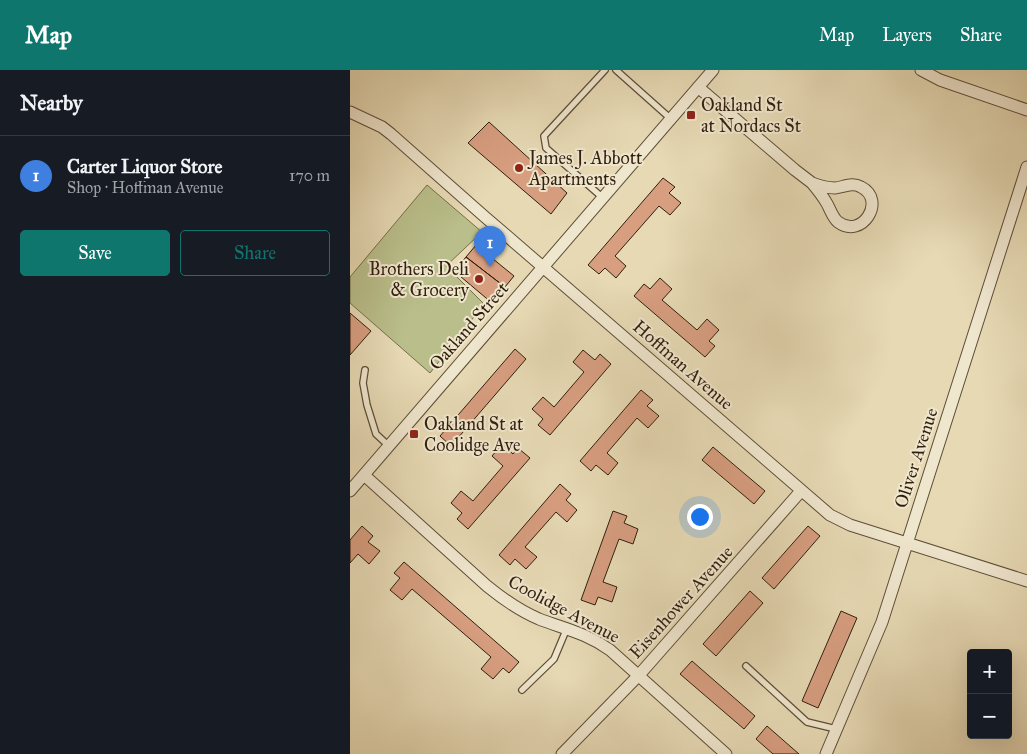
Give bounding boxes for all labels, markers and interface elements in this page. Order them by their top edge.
text: Map [25,20,72,50]
text: Map [819,24,854,46]
text: Layers [882,24,932,46]
text: Share [960,24,1002,46]
text: Nearby [20,90,83,116]
place label: Oakland St at Nordacs St [701,94,802,137]
marker: Oakland St at Nordacs St [685,109,697,121]
place label: James J. Abbott Apartments [527,147,643,190]
text: Carter Liquor Store [67,155,222,178]
marker: James J. Abbott Apartments [513,162,525,174]
text: 1 [33,166,39,185]
text: 170 m [289,166,330,185]
text: Shop · Hoffman Avenue [67,178,223,197]
pin: 1 [474,226,506,267]
button: Save [20,230,170,276]
button: Share [180,230,330,276]
place label: Brothers Deli & Grocery [369,258,470,301]
marker: Brothers Deli & Grocery [473,273,485,285]
street label: Oakland Street [425,277,514,375]
street label: Hoffman Avenue [628,315,738,415]
street label: Oliver Avenue [889,405,943,511]
place label: Oakland St at Coolidge Ave [424,413,524,457]
marker: Oakland St at Coolidge Ave [408,428,420,440]
your location [687,504,713,530]
street label: Eisenhower Avenue [624,541,738,663]
street label: Coolidge Avenue [504,570,624,649]
map controls [967,649,1012,739]
button: + [967,649,1012,694]
button: − [967,694,1012,739]

